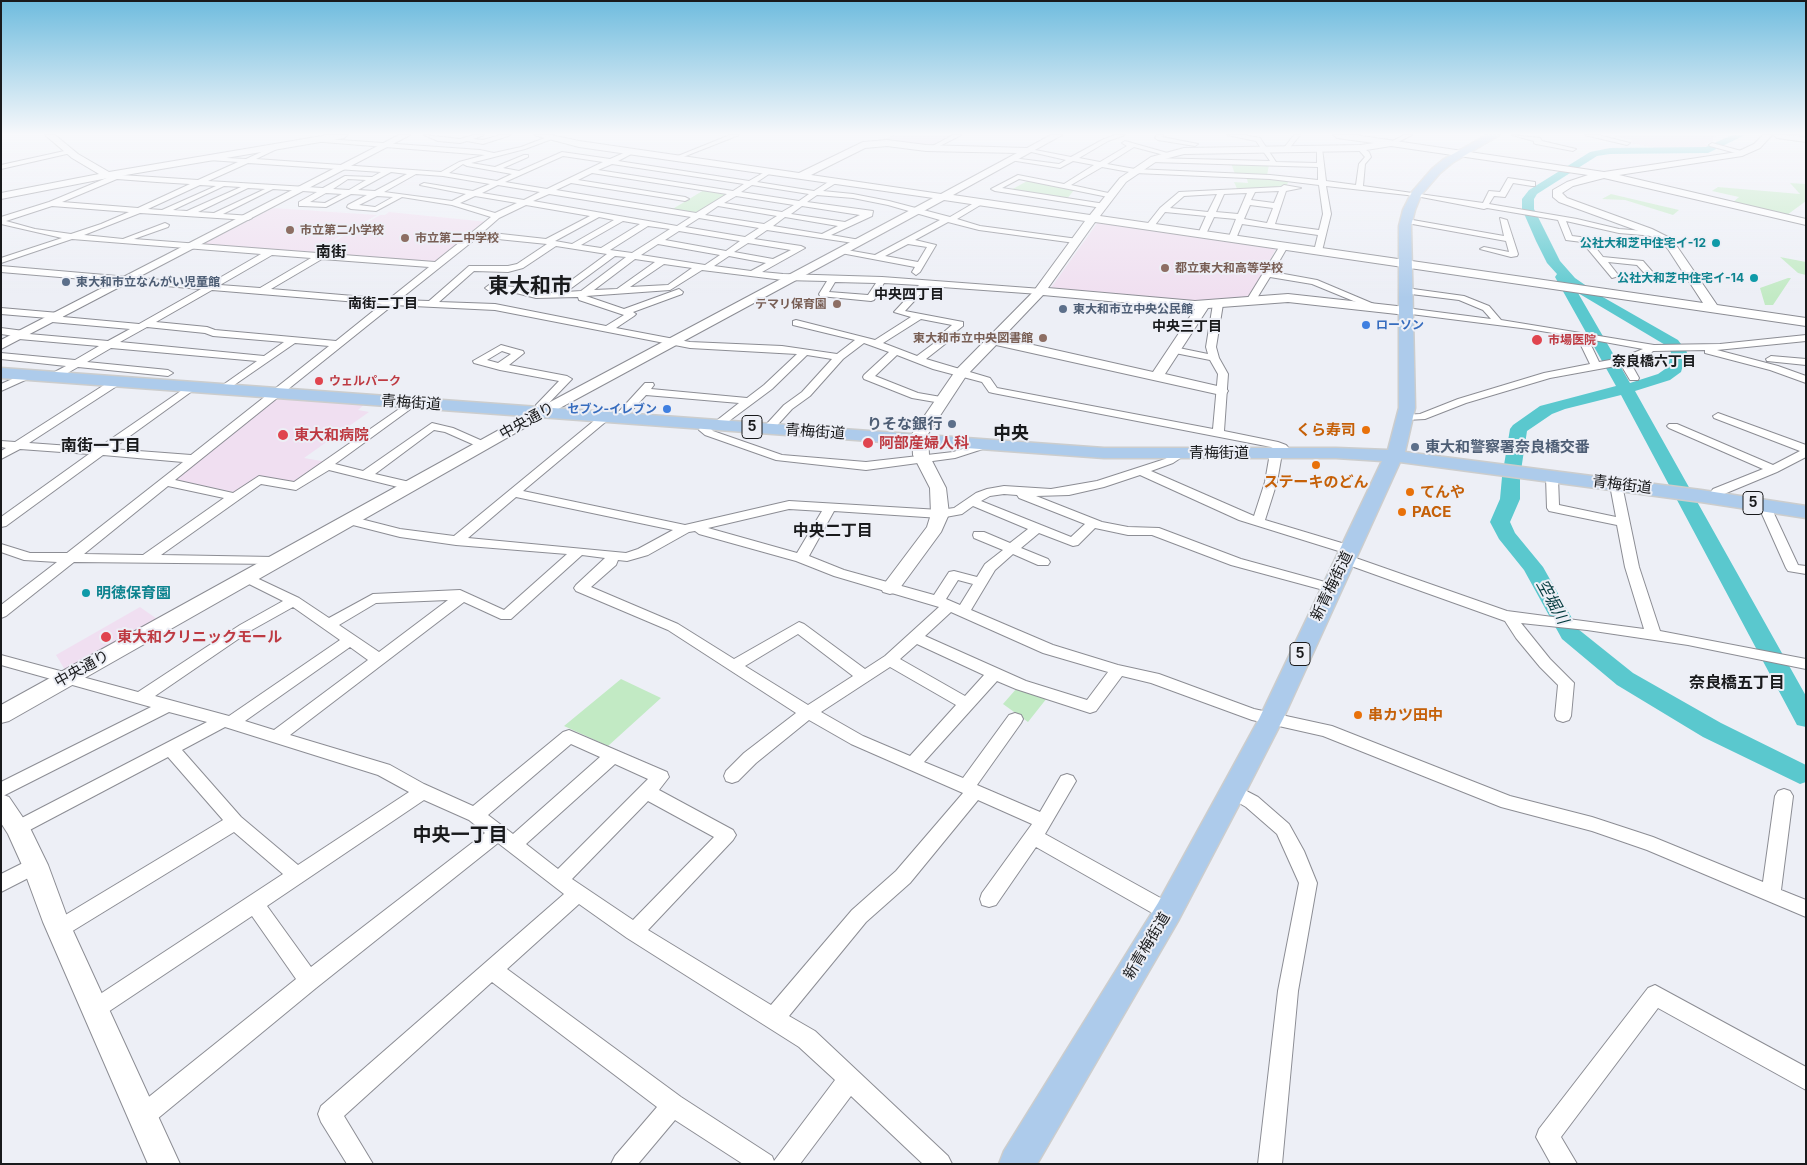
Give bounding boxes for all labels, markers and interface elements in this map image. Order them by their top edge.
place label: 市立第二小学校 [300,223,384,237]
marker: 市立第二小学校 [284,224,296,236]
place label: 市立第二中学校 [415,231,499,245]
marker: 市立第二中学校 [399,232,411,244]
place label: 公社大和芝中住宅イ-12 [1580,236,1706,250]
marker: 公社大和芝中住宅イ-12 [1710,237,1722,249]
district label: 南街 [316,243,346,261]
place label: 都立東大和高等学校 [1175,261,1283,275]
marker: 都立東大和高等学校 [1159,262,1171,274]
place label: 公社大和芝中住宅イ-14 [1617,271,1744,285]
marker: 公社大和芝中住宅イ-14 [1748,272,1760,284]
district label: 東大和市 [488,274,572,300]
place label: 東大和市立なんがい児童館 [76,275,220,289]
marker: 東大和市立なんがい児童館 [60,276,72,288]
district label: 中央四丁目 [874,287,944,303]
district label: 南街二丁目 [348,296,418,312]
place label: テマリ保育園 [755,297,827,311]
marker: テマリ保育園 [831,298,843,310]
place label: 東大和市立中央公民館 [1073,302,1193,316]
marker: 東大和市立中央公民館 [1057,303,1069,315]
place label: ローソン [1376,318,1424,332]
district label: 中央三丁目 [1152,319,1222,335]
marker: ローソン [1360,319,1372,331]
place label: 東大和市立中央図書館 [913,331,1033,345]
marker: 東大和市立中央図書館 [1037,332,1049,344]
marker: 市場医院 [1530,333,1544,347]
place label: 市場医院 [1548,333,1596,347]
district label: 奈良橋六丁目 [1612,354,1696,370]
place label: ウェルパーク [329,374,401,388]
marker: ウェルパーク [313,375,325,387]
street label: 青梅街道 [380,392,442,414]
street label: 中央通り [496,399,558,443]
place label: セブン-イレブン [567,402,657,416]
marker: セブン-イレブン [661,403,673,415]
place label: りそな銀行 [867,415,942,433]
road number: 5 [742,416,762,438]
marker: りそな銀行 [946,418,958,430]
street label: 青梅街道 [784,421,846,443]
place label: くら寿司 [1296,421,1356,439]
district label: 中央 [993,423,1029,445]
marker: くら寿司 [1360,424,1372,436]
place label: 東大和病院 [294,426,369,444]
marker: 東大和病院 [276,428,290,442]
place label: 阿部産婦人科 [879,434,969,452]
district label: 南街一丁目 [61,436,141,456]
marker: 阿部産婦人科 [861,436,875,450]
place label: 東大和警察署奈良橋交番 [1425,438,1590,456]
marker: 東大和警察署奈良橋交番 [1409,441,1421,453]
street label: 青梅街道 [1189,444,1249,462]
marker: ステーキのどん [1310,459,1322,471]
street label: 青梅街道 [1591,472,1653,498]
place label: ステーキのどん [1264,473,1368,491]
place label: てんや [1420,483,1465,501]
marker: てんや [1404,486,1416,498]
road number: 5 [1743,492,1763,514]
place label: PACE [1412,503,1451,521]
marker: PACE [1396,506,1408,518]
district label: 中央二丁目 [793,521,873,541]
street label: 新青梅街道 [1307,548,1357,624]
water label: 空堀川 [1532,576,1572,628]
place label: 明徳保育園 [96,584,171,602]
marker: 明徳保育園 [80,587,92,599]
place label: 東大和クリニックモール [117,628,282,646]
marker: 東大和クリニックモール [99,630,113,644]
road number: 5 [1290,642,1310,666]
street label: 中央通り [51,647,113,691]
district label: 奈良橋五丁目 [1689,673,1785,693]
place label: 串カツ田中 [1368,706,1443,724]
marker: 串カツ田中 [1352,709,1364,721]
district label: 中央一丁目 [413,824,507,846]
street label: 新青梅街道 [1120,909,1174,983]

